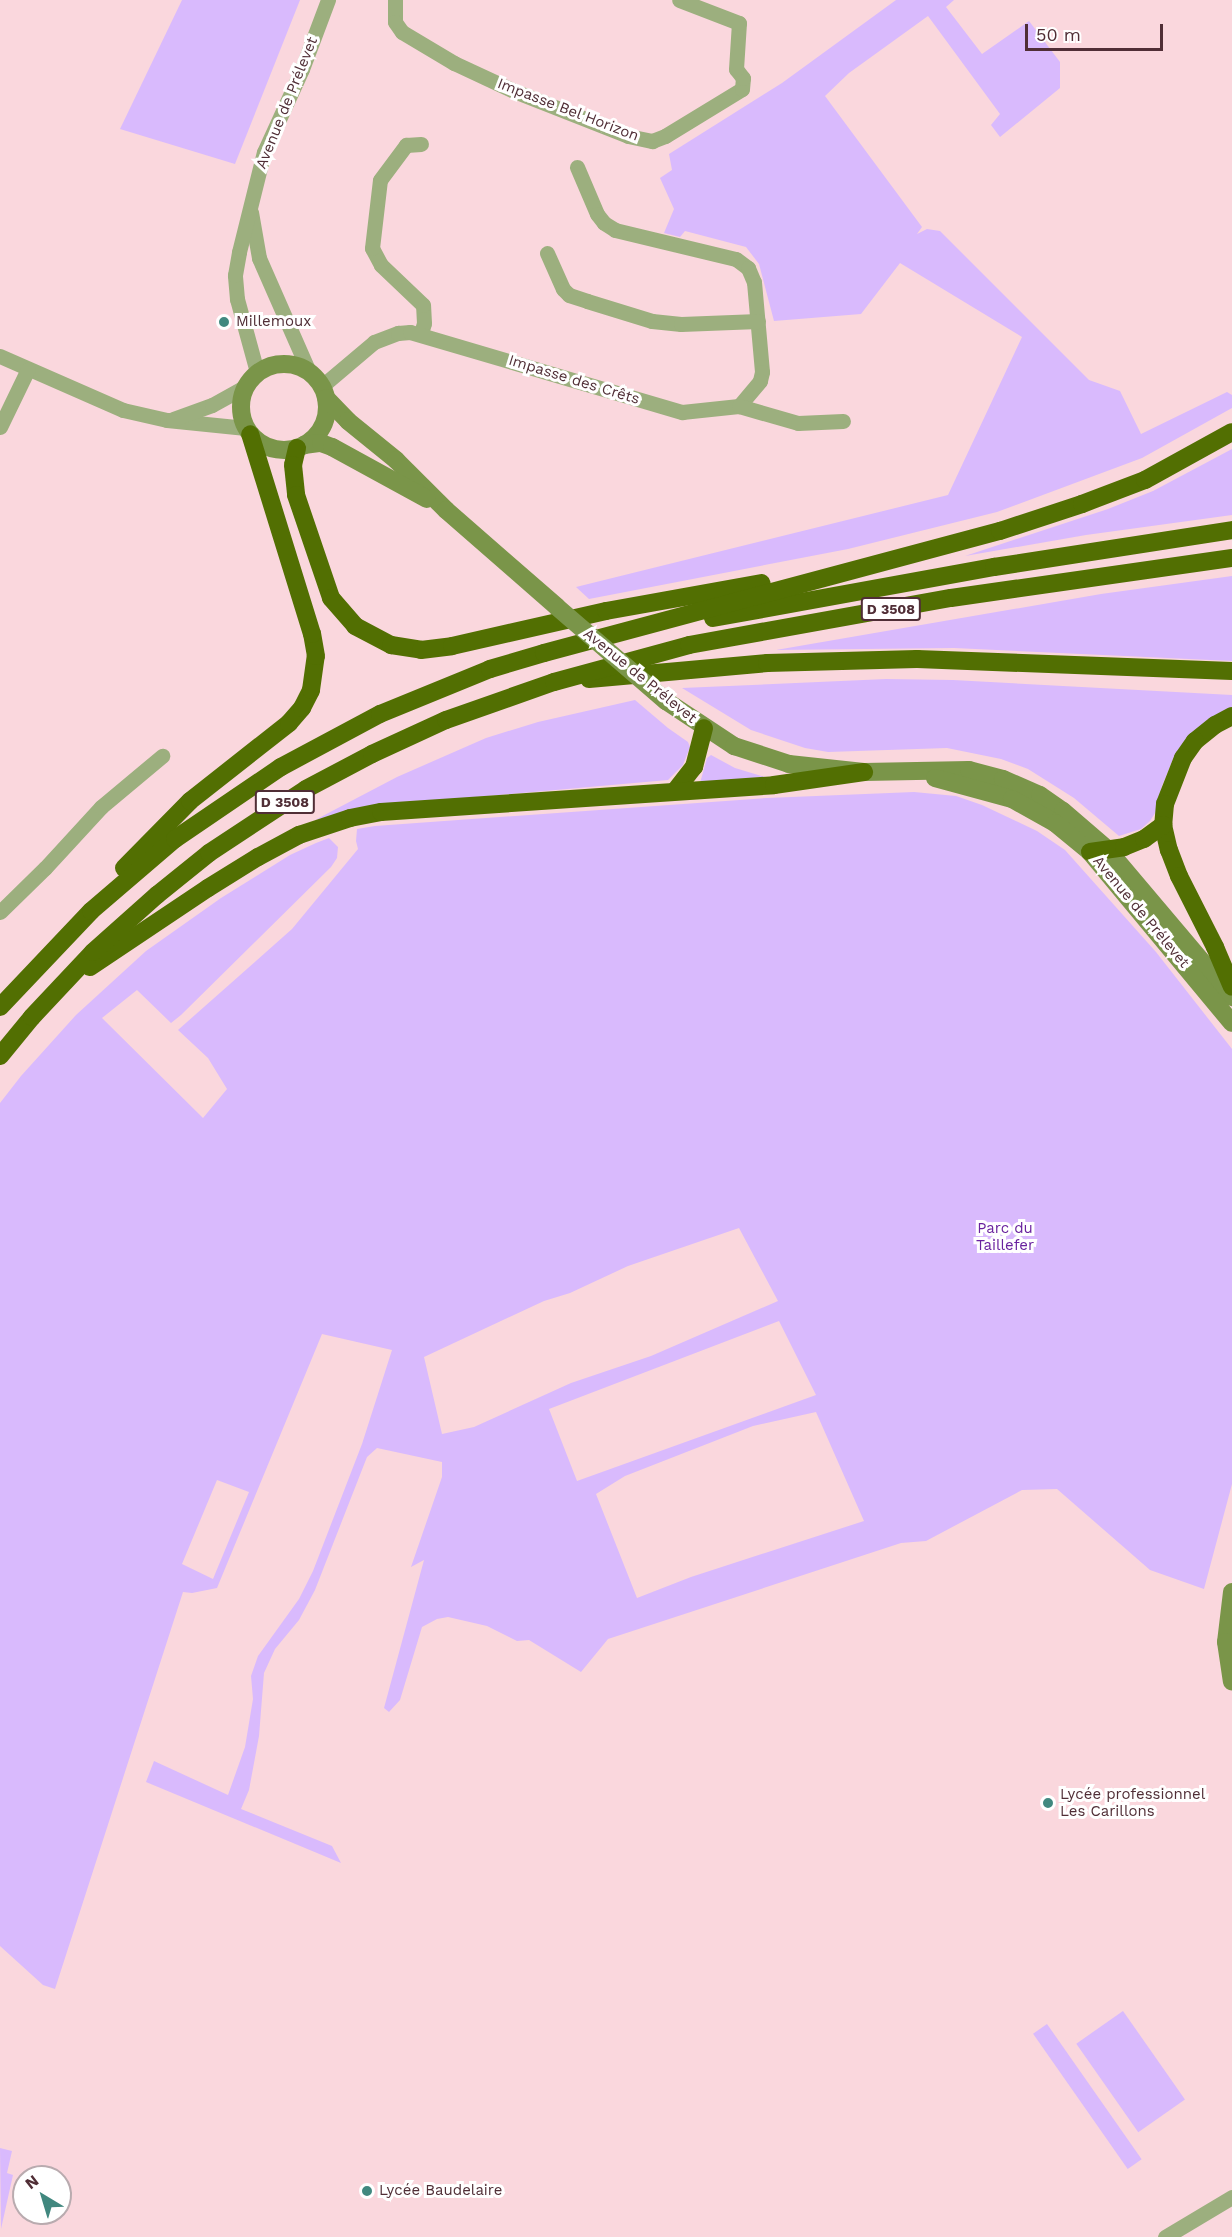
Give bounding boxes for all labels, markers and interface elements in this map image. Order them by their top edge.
scale bar [1028,12,1166,50]
text: 50 m [1036,24,1081,45]
street label: Avenue de Prélevet [252,34,322,172]
street label: Impasse Bel Horizon [495,75,641,145]
place label: Millemoux [236,313,311,331]
marker: Millemoux [217,315,231,329]
street label: Impasse des Crêts [506,352,642,408]
road number: D 3508 [860,598,922,620]
street label: Avenue de Prélevet [580,625,700,727]
road number: D 3508 [254,791,316,813]
street label: Avenue de Prélevet [1089,852,1193,972]
park label: Parc du Taillefer [976,1219,1034,1254]
place label: Lycée professionnel Les Carillons [1060,1785,1205,1820]
marker: Lycée professionnel Les Carillons [1041,1796,1055,1810]
north arrow [12,2165,72,2225]
text: N [21,2171,42,2193]
place label: Lycée Baudelaire [379,2182,502,2200]
marker: Lycée Baudelaire [360,2184,374,2198]

